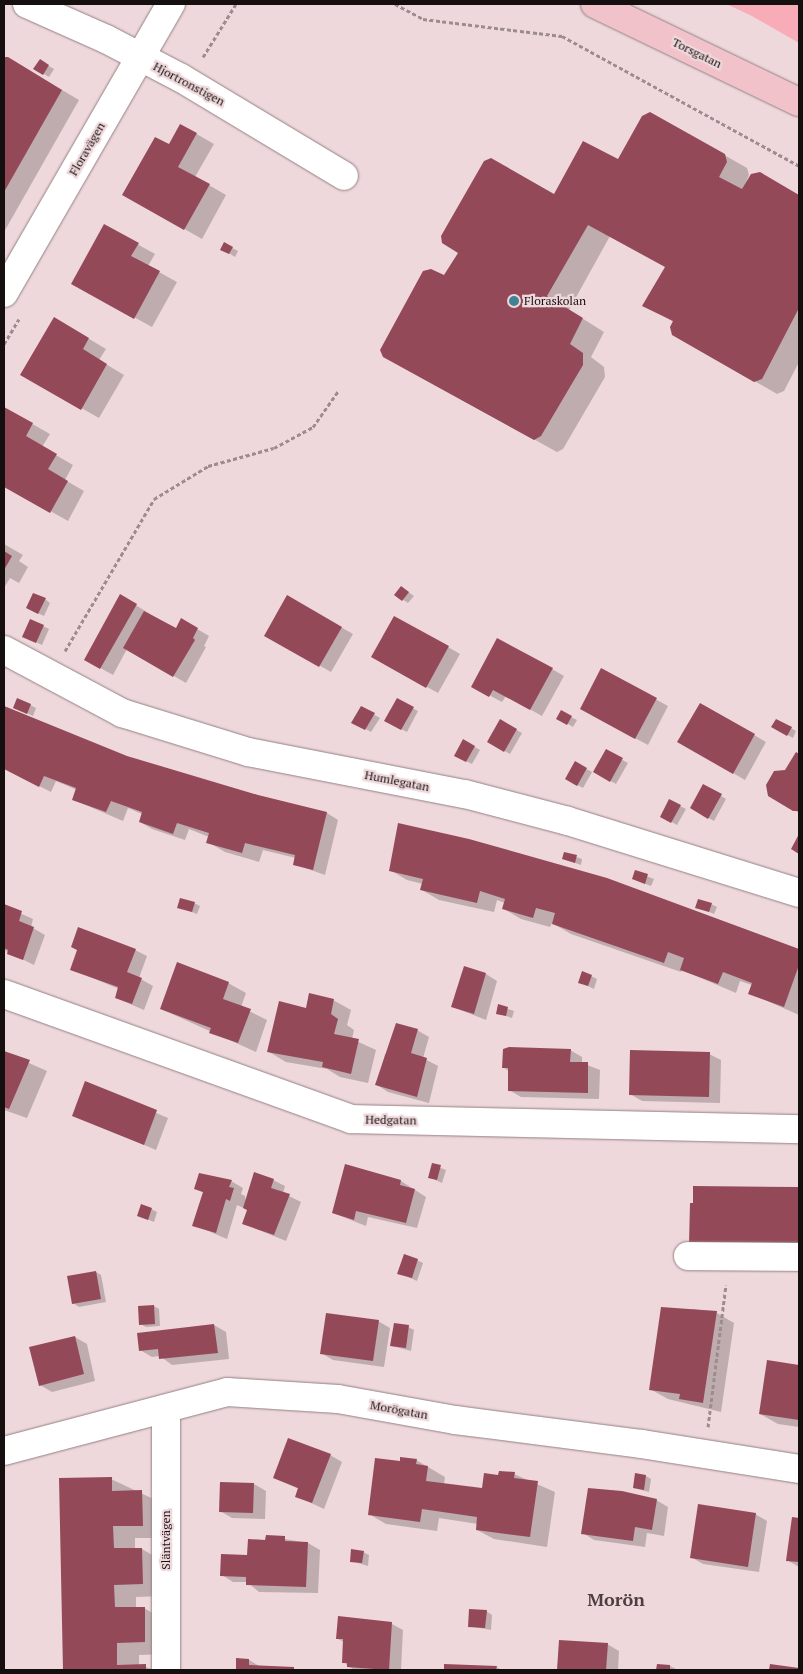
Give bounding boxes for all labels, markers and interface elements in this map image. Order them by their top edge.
street label: Torsgatan [670,35,724,71]
street label: Hjortronstigen [151,59,227,109]
street label: Floravägen [66,120,108,178]
place label: Floraskolan [524,294,586,308]
marker: Floraskolan [508,295,520,307]
street label: Humlegatan [363,768,431,794]
street label: Hedgatan [365,1112,417,1128]
street label: Morögatan [369,1398,429,1422]
street label: Släntvägen [159,1510,173,1570]
district label: Morön [587,1588,645,1610]

